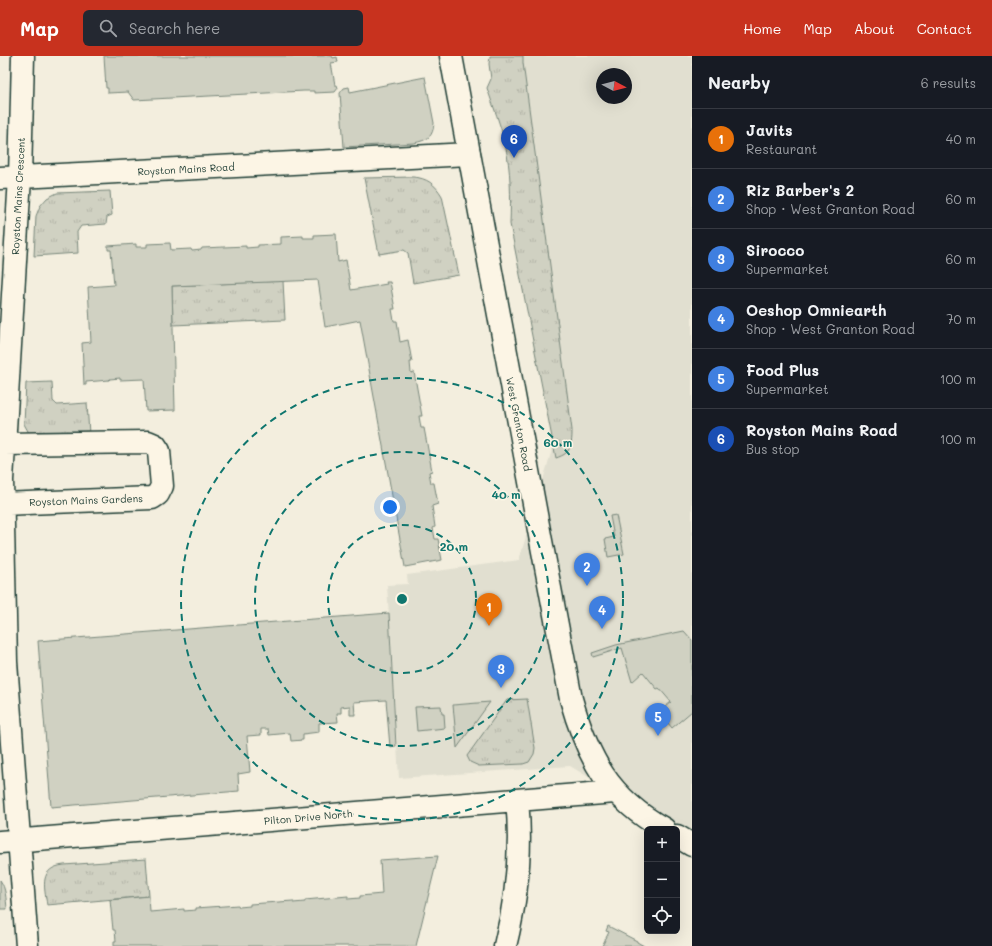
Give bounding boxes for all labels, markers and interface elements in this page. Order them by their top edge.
search box [83,10,363,46]
text: Map [20,16,59,41]
icon: search [97,17,119,39]
text: Search here [129,18,220,38]
text: Home [743,19,781,38]
text: Map [803,19,832,38]
text: About [854,19,895,38]
text: Contact [917,19,972,38]
north arrow [596,68,632,104]
text: Nearby [708,71,770,93]
text: 6 results [921,74,976,91]
text: Javits [746,120,793,140]
pin: 6 [501,125,527,158]
text: 1 [718,130,724,147]
text: 40 m [946,130,976,147]
street label: Royston Mains Crescent [8,137,28,255]
text: Restaurant [746,140,817,157]
street label: Royston Mains Road [137,159,235,179]
text: Riz Barber's 2 [746,180,854,200]
text: 2 [717,190,725,207]
text: 60 m [946,190,976,207]
text: Shop · West Granton Road [746,200,915,217]
text: Sirocco [746,240,804,260]
text: 3 [717,250,725,267]
text: 60 m [946,250,976,267]
text: Supermarket [746,260,829,277]
text: Oeshop Omniearth [746,300,886,320]
text: 4 [717,310,725,327]
text: 70 m [946,310,976,327]
text: Shop · West Granton Road [746,320,915,337]
text: Food Plus [746,360,819,380]
text: 5 [717,370,725,387]
text: 100 m [940,370,976,387]
street label: West Granton Road [503,376,535,472]
text: Supermarket [746,380,829,397]
text: Royston Mains Road [746,420,897,440]
text: 6 [717,430,725,447]
text: 100 m [940,430,976,447]
text: 60 m [544,434,572,450]
text: Bus stop [746,440,799,457]
text: 40 m [491,486,521,502]
street label: Royston Mains Gardens [29,491,143,509]
your location [380,497,400,517]
text: 20 m [440,538,468,554]
pin: 2 [574,553,600,586]
centre of rings [395,592,409,606]
pin: 1 [476,593,502,626]
pin: 4 [589,596,615,629]
pin: 3 [488,655,514,688]
pin: 5 [645,703,671,736]
street label: Pilton Drive North [263,806,353,828]
map controls [644,826,680,934]
button: + [644,826,680,862]
button: − [644,862,680,898]
button: locate [644,898,680,934]

